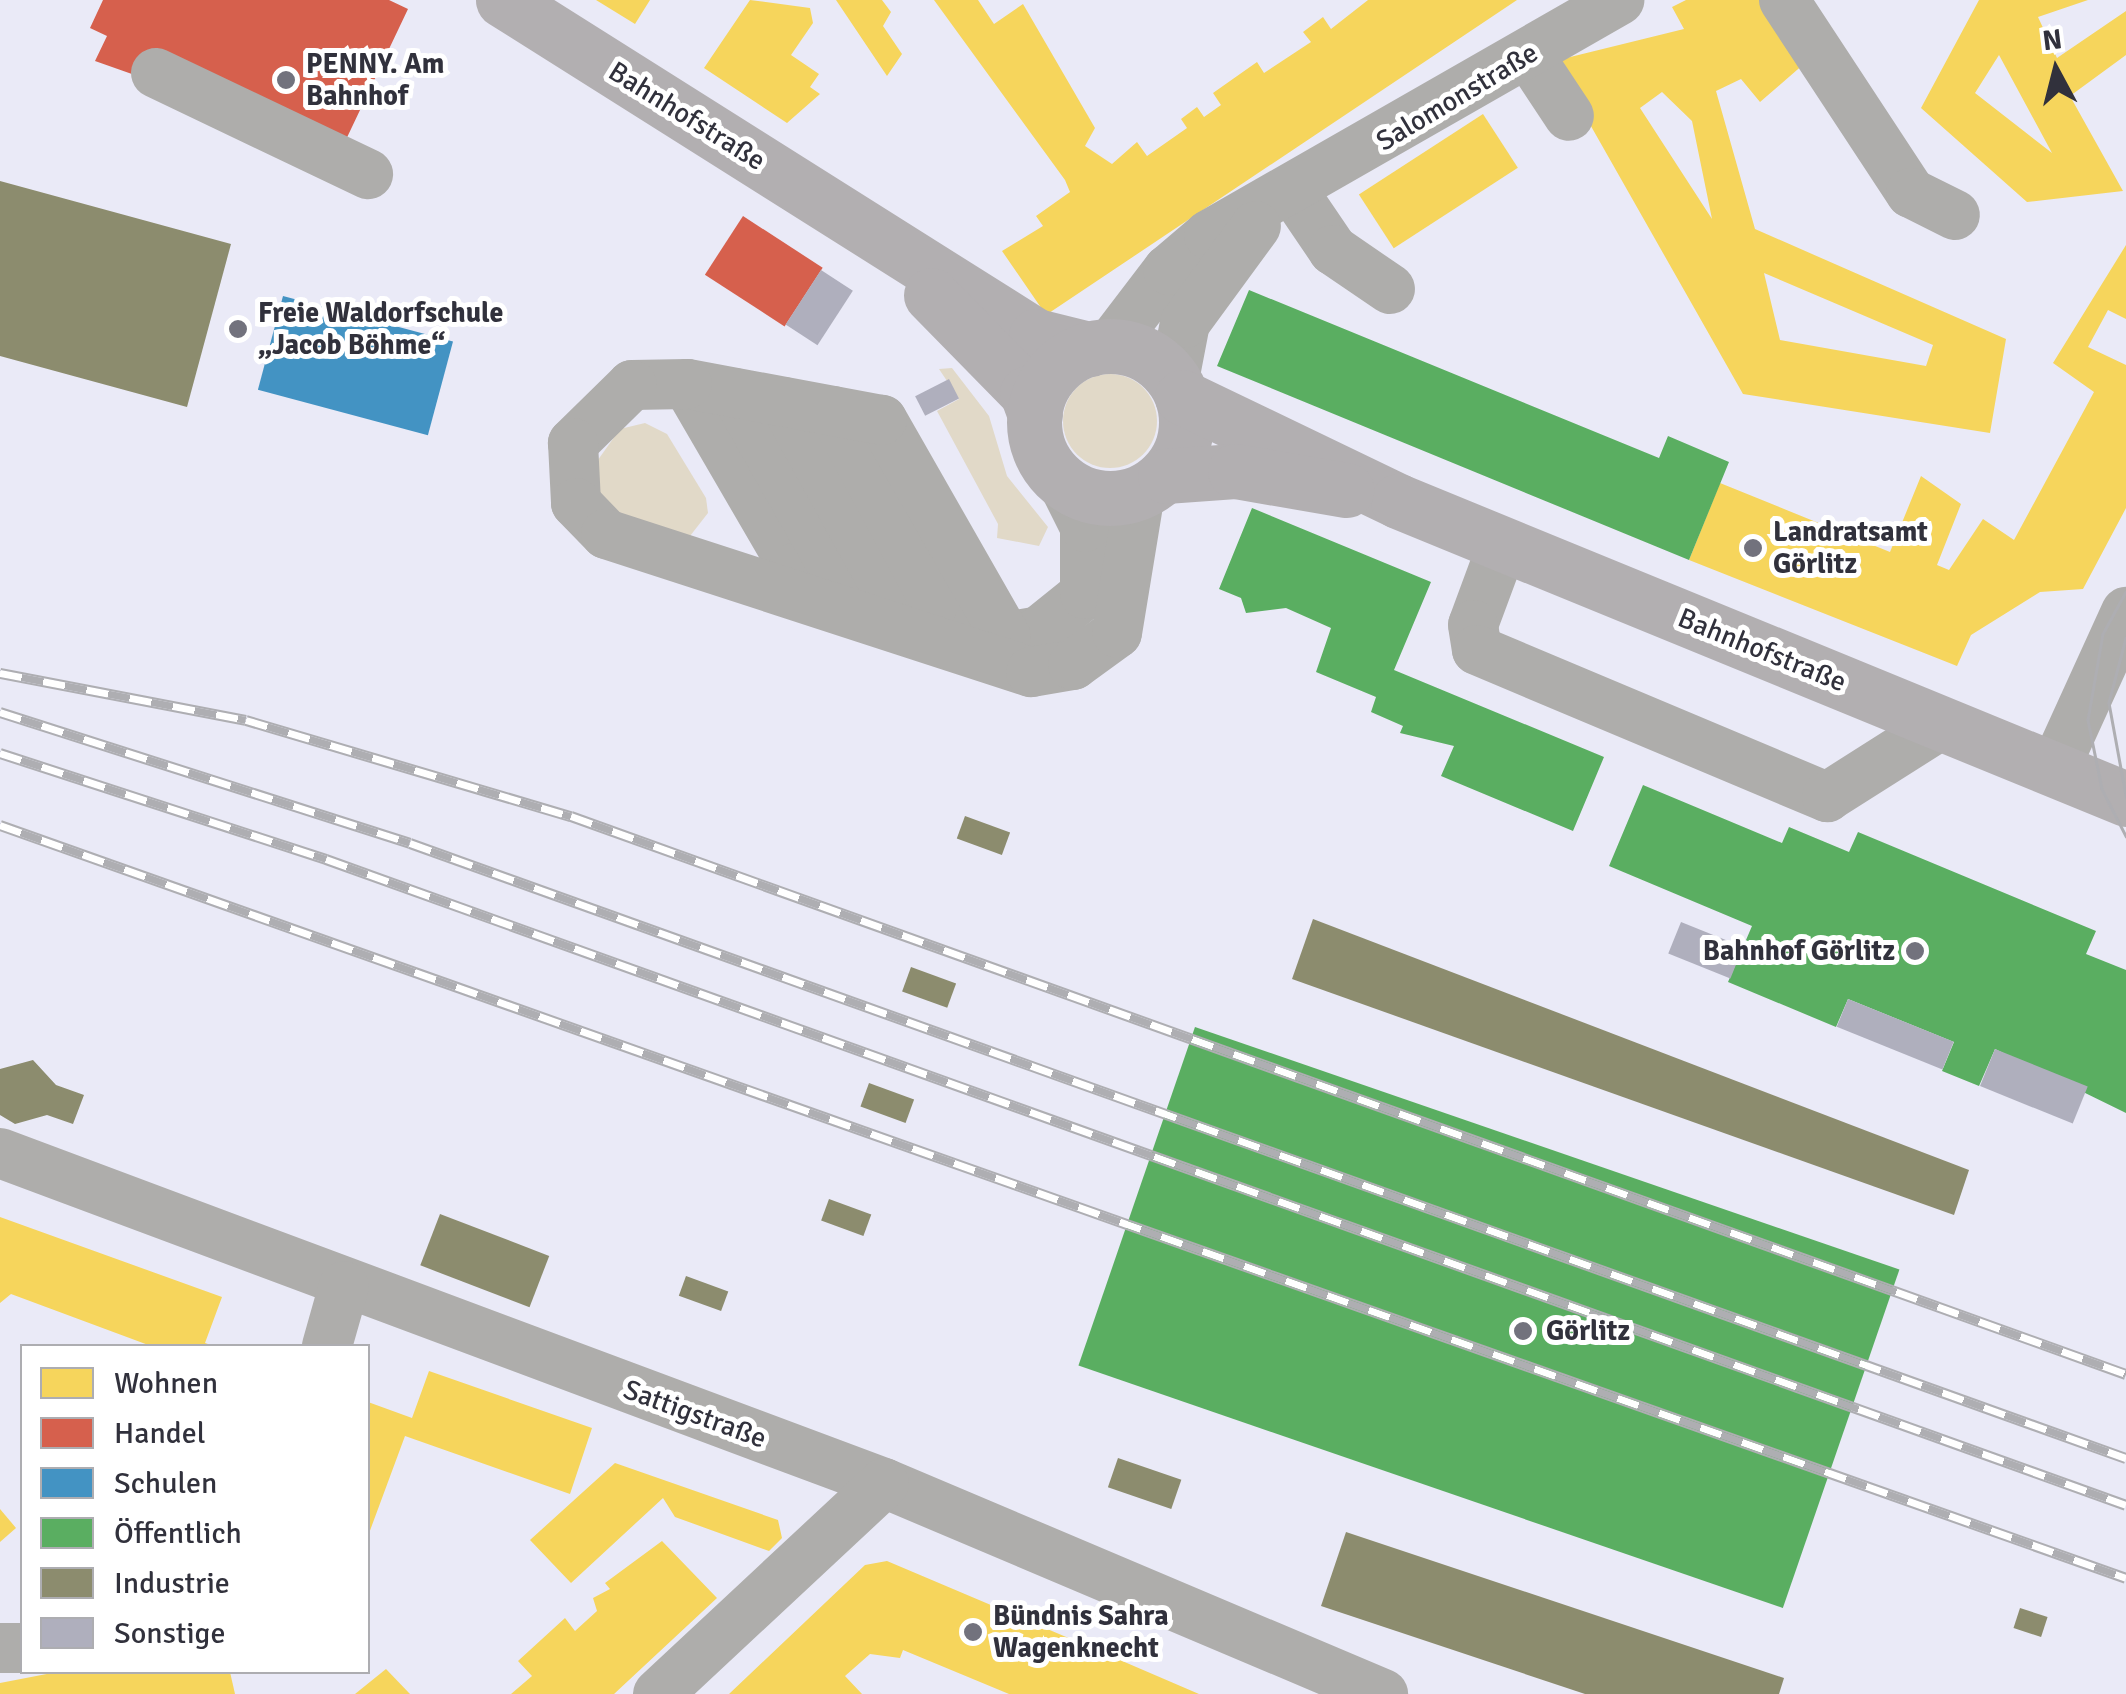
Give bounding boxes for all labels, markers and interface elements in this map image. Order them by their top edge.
north arrow [2006,20,2106,120]
text: N [2041,22,2064,58]
street label: Salomonstraße [1370,36,1544,158]
place label: PENNY. Am Bahnhof [306,47,444,113]
street label: Bahnhofstraße [602,54,772,178]
marker: PENNY. Am Bahnhof [275,69,297,91]
place label: Freie Waldorfschule „Jacob Böhme“ [258,296,503,362]
marker: Freie Waldorfschule „Jacob Böhme“ [227,318,249,340]
place label: Landratsamt Görlitz [1773,515,1928,581]
marker: Landratsamt Görlitz [1742,537,1764,559]
street label: Bahnhofstraße [1673,601,1851,699]
place label: Bahnhof Görlitz [1703,934,1895,968]
marker: Bahnhof Görlitz [1904,940,1926,962]
place label: Görlitz [1546,1314,1630,1348]
marker: Görlitz [1510,1318,1536,1344]
legend [20,1344,370,1674]
text: Wohnen [114,1365,218,1402]
street label: Sattigstraße [619,1373,771,1455]
text: Handel [114,1415,206,1452]
text: Schulen [114,1465,217,1502]
text: Öffentlich [114,1515,242,1552]
text: Industrie [114,1565,230,1602]
place label: Bündnis Sahra Wagenknecht [993,1599,1169,1665]
text: Sonstige [114,1615,225,1652]
marker: Bündnis Sahra Wagenknecht [962,1621,984,1643]

